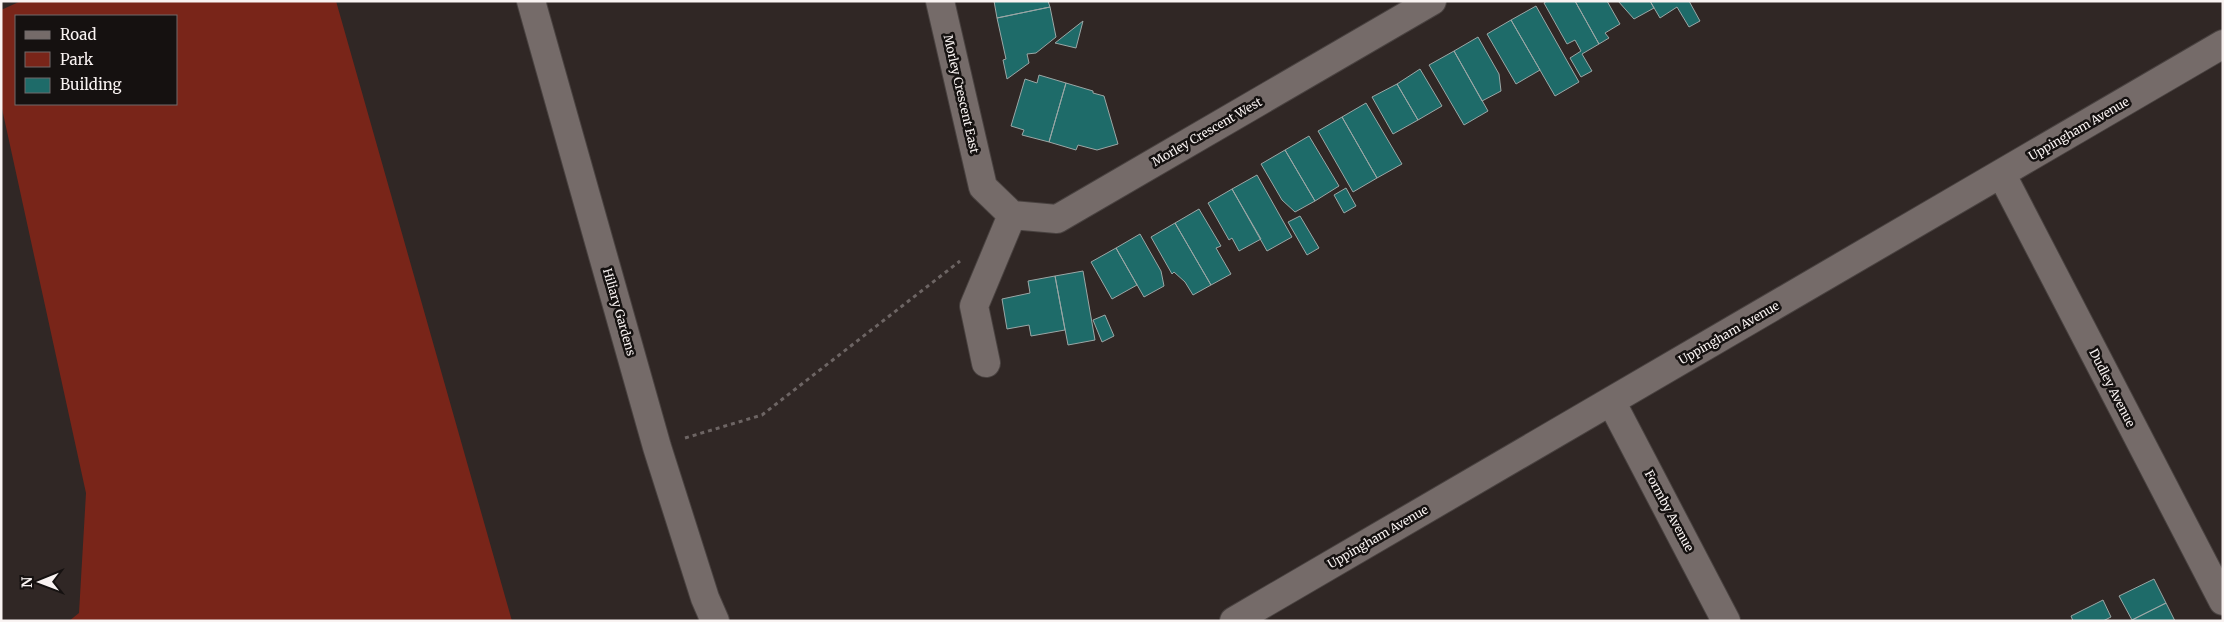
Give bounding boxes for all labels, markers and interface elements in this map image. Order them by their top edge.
legend [15,15,178,105]
text: Road [60,25,96,44]
street label: Morley Crescent East [941,33,983,155]
text: Park [60,50,94,69]
text: Building [60,75,122,94]
street label: Morley Crescent West [1149,94,1265,169]
street label: Uppingham Avenue [2026,94,2132,163]
street label: Hiliary Gardens [600,266,639,358]
street label: Uppingham Avenue [1676,298,1782,367]
street label: Dudley Avenue [2086,346,2139,429]
street label: Formby Avenue [1642,467,1697,554]
street label: Uppingham Avenue [1325,502,1431,571]
north arrow [15,557,65,607]
text: N [18,577,36,588]

